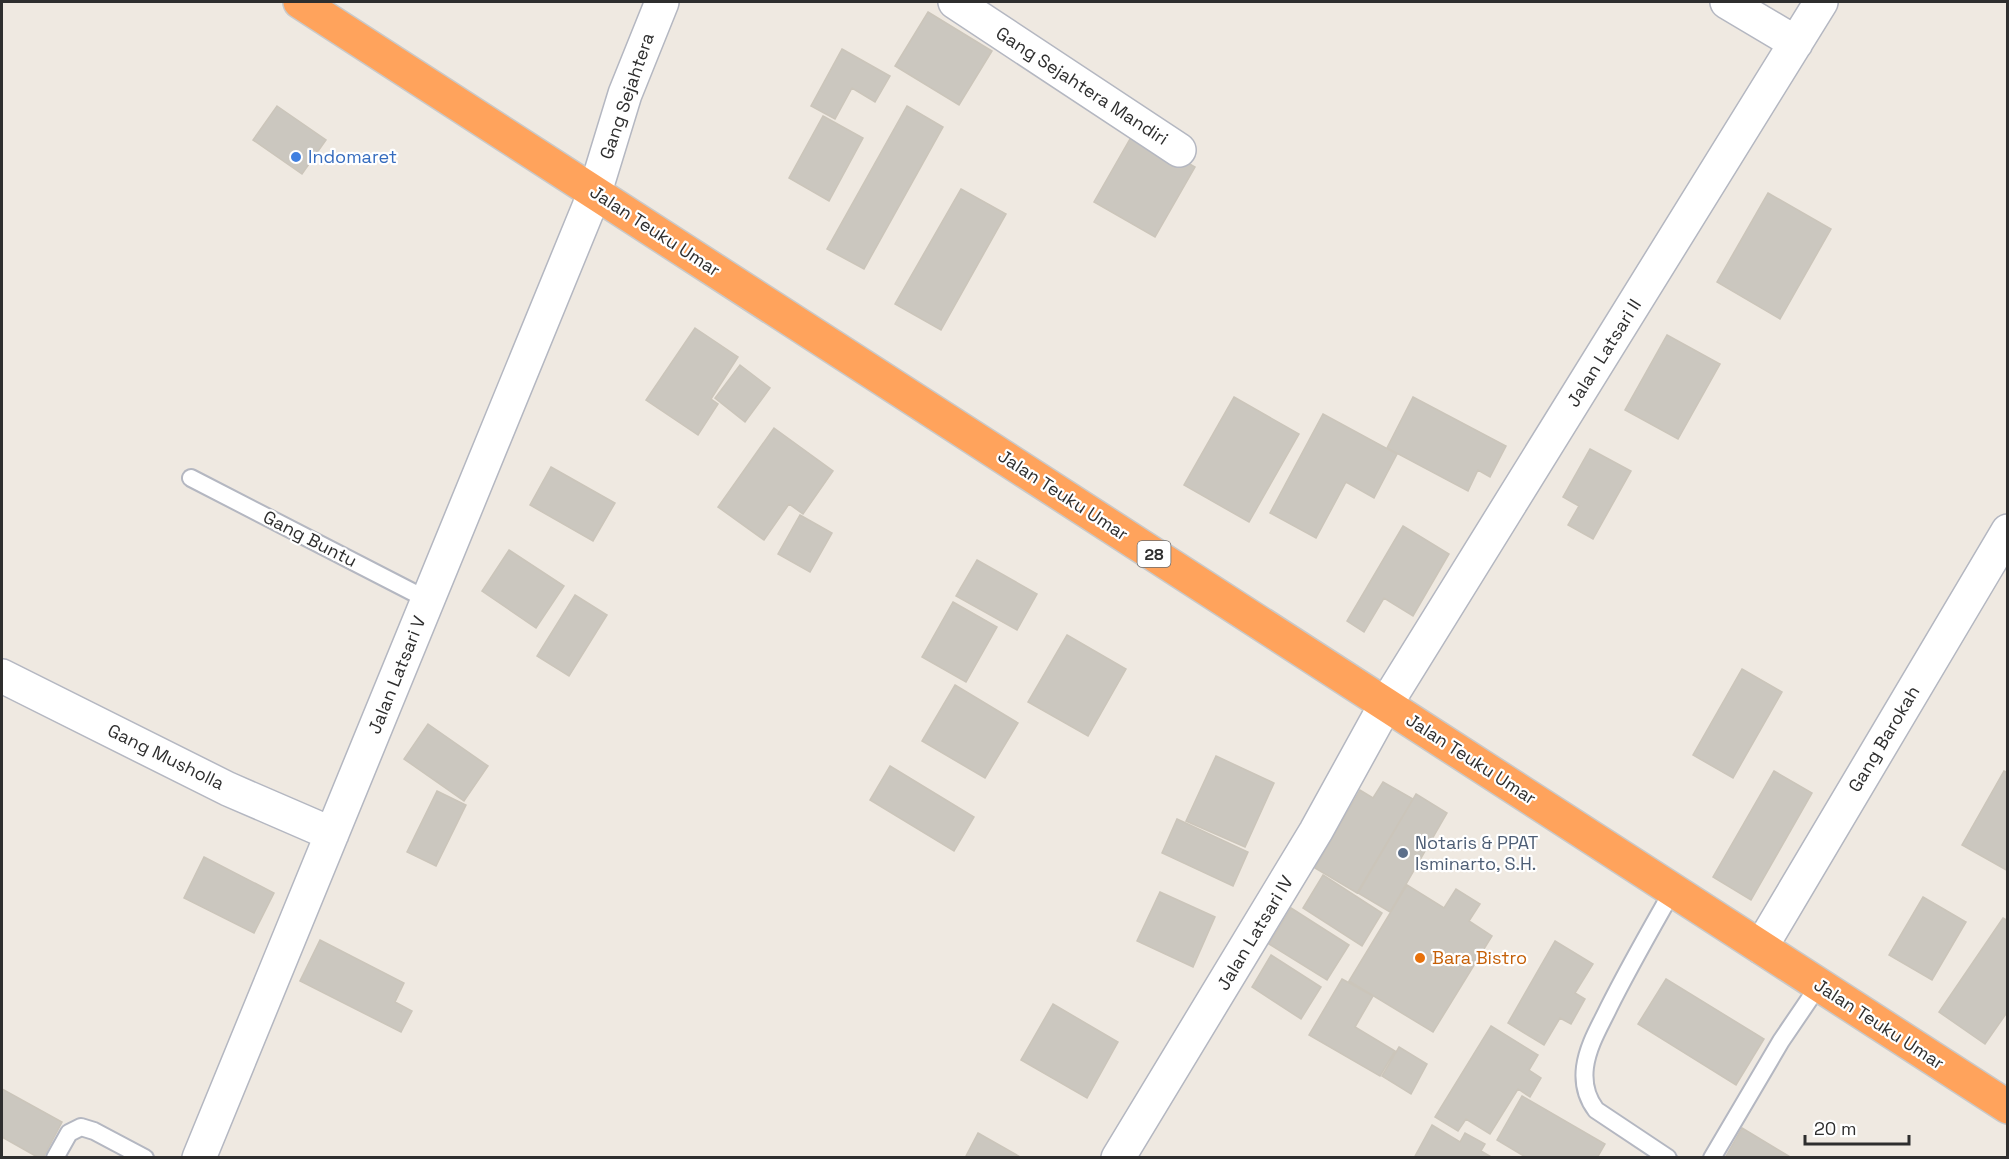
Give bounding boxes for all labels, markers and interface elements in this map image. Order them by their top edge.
street label: Gang Sejahtera Mandiri [992,21,1173,150]
street label: Gang Sejahtera [594,30,659,162]
place label: Indomaret [308,145,397,168]
marker: Indomaret [289,150,303,164]
street label: Jalan Teuku Umar [586,180,725,281]
street label: Jalan Latsari II [1561,294,1646,411]
street label: Jalan Teuku Umar [994,444,1133,545]
street label: Gang Buntu [259,505,361,572]
road number: 28 [1138,541,1170,567]
street label: Jalan Latsari V [362,612,431,737]
street label: Gang Barokah [1843,681,1924,796]
street label: Jalan Teuku Umar [1402,708,1541,809]
street label: Gang Musholla [104,718,228,795]
place label: Notaris & PPAT Isminarto, S.H. [1415,831,1539,875]
marker: Notaris & PPAT Isminarto, S.H. [1396,846,1410,860]
street label: Jalan Latsari IV [1211,871,1298,994]
place label: Bara Bistro [1432,946,1527,969]
marker: Bara Bistro [1413,951,1427,965]
street label: Jalan Teuku Umar [1810,973,1949,1074]
scale bar [1805,1108,1908,1146]
text: 20 m [1814,1117,1857,1140]

